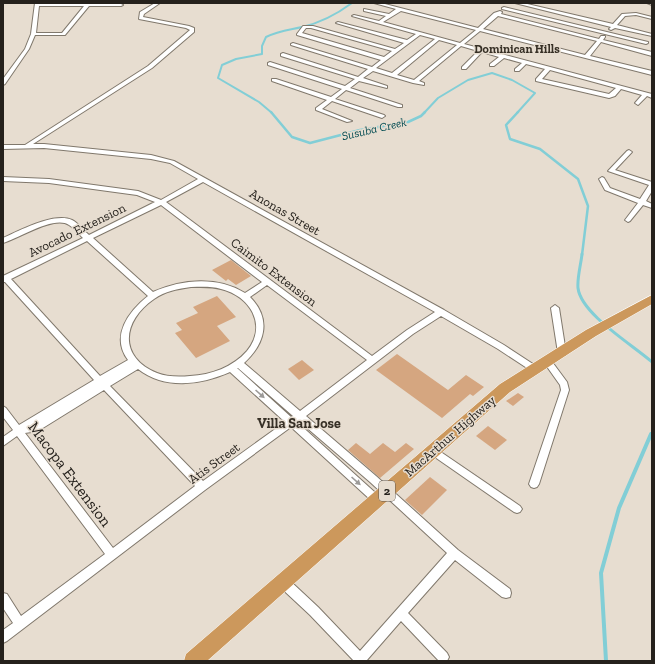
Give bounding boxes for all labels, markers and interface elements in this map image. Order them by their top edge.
district label: Dominican Hills [474,42,560,56]
water label: Susuba Creek [340,115,408,143]
street label: Anonas Street [247,186,323,238]
street label: Avocado Extension [26,200,128,260]
street label: Caimito Extension [228,235,320,310]
one-way arrow [255,390,265,399]
street label: MacArthur Highway [402,392,499,479]
district label: Villa San Jose [257,415,341,432]
street label: Macopa Extension [24,418,116,531]
street label: Atis Street [185,439,243,487]
one-way arrow [351,477,362,486]
road number: 2 [379,481,395,501]

